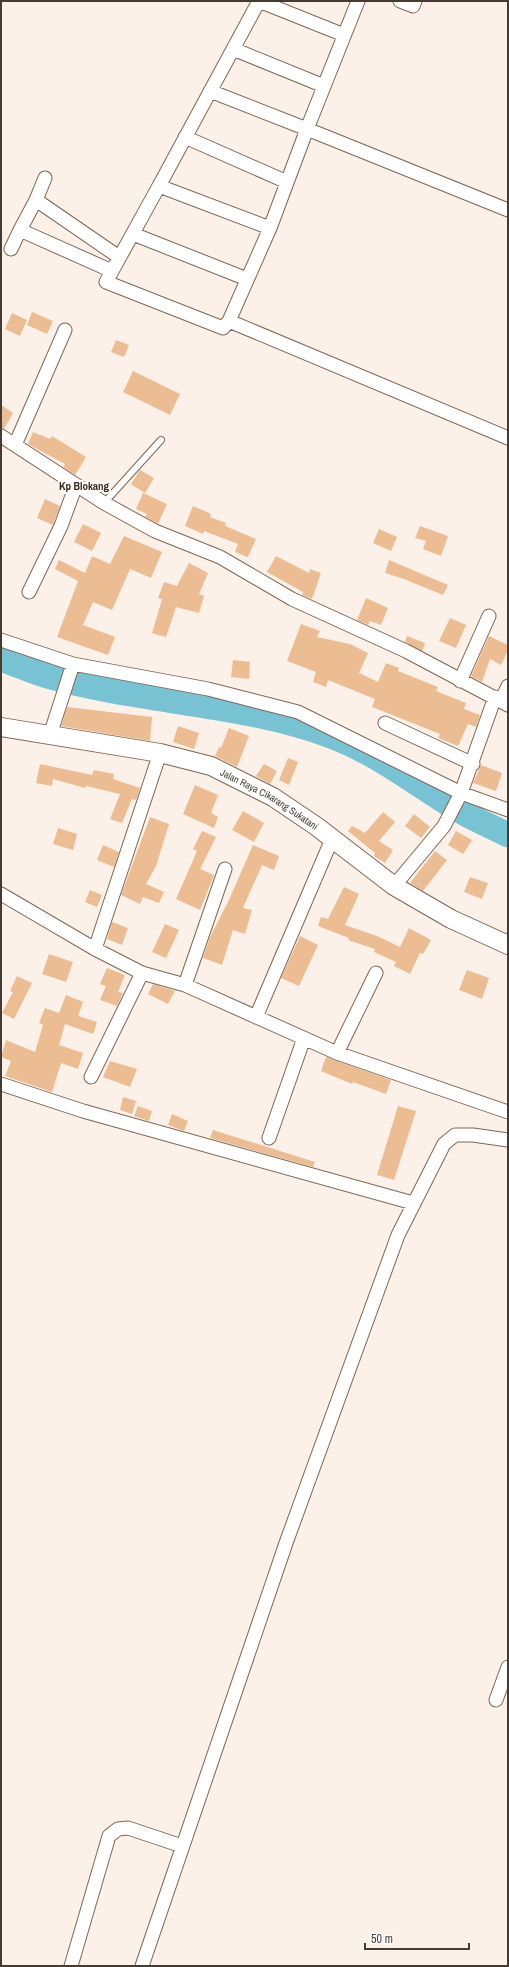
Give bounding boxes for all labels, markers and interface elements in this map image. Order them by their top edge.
district label: Kp Blokang [59,479,110,493]
street label: Jalan Raya Cikarang Sukatani [218,765,321,832]
scale bar [365,1925,469,1951]
text: 50 m [371,1931,393,1947]

